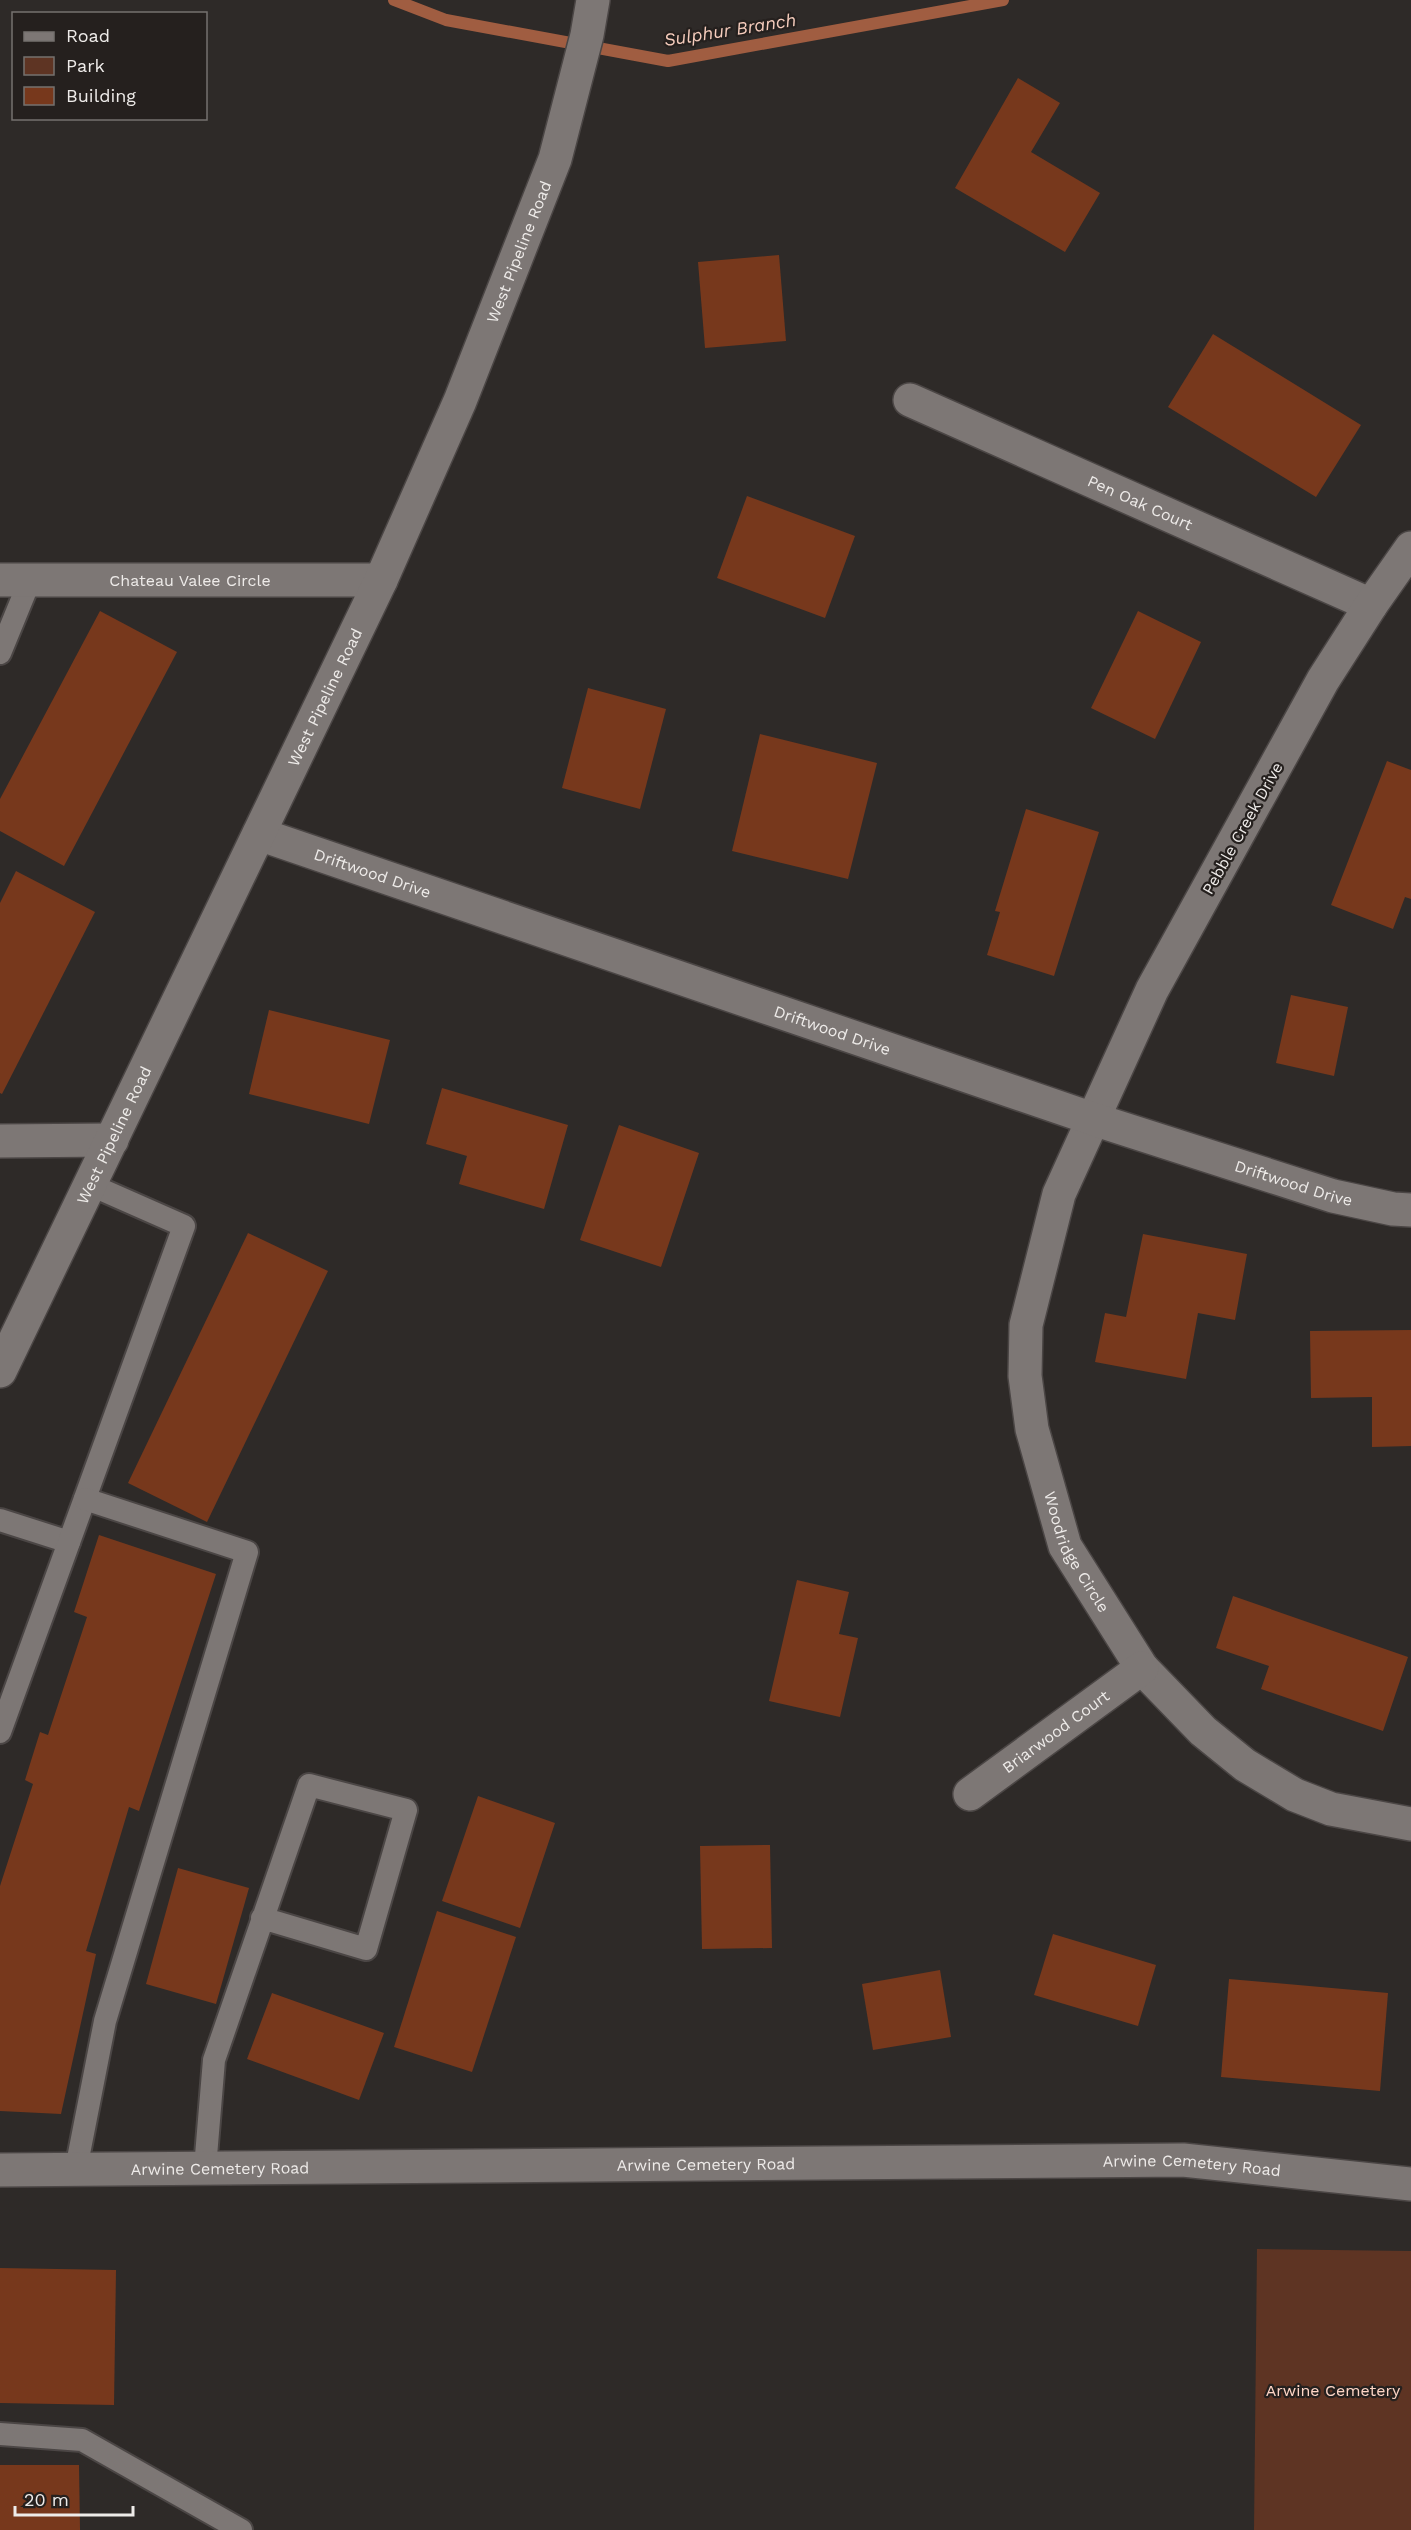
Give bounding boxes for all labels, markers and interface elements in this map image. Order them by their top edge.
water label: Sulphur Branch [662,9,797,50]
legend [12,12,207,120]
text: Road [66,25,110,46]
text: Park [66,55,105,76]
text: Building [66,85,136,106]
street label: West Pipeline Road [483,178,555,326]
street label: Pen Oak Court [1085,471,1196,535]
street label: Chateau Valee Circle [109,571,271,590]
street label: West Pipeline Road [284,625,366,769]
street label: Pebble Creek Drive [1198,759,1287,898]
street label: Driftwood Drive [312,845,433,902]
street label: Driftwood Drive [771,1002,893,1059]
street label: West Pipeline Road [73,1063,155,1207]
street label: Driftwood Drive [1232,1156,1354,1210]
street label: Woodridge Circle [1040,1489,1113,1616]
street label: Briarwood Court [999,1686,1113,1777]
street label: Arwine Cemetery Road [1103,2151,1282,2180]
street label: Arwine Cemetery Road [617,2154,795,2175]
street label: Arwine Cemetery Road [131,2158,309,2179]
park label: Arwine Cemetery [1266,2381,1401,2400]
scale bar [15,2479,134,2517]
text: 20 m [24,2489,69,2510]

